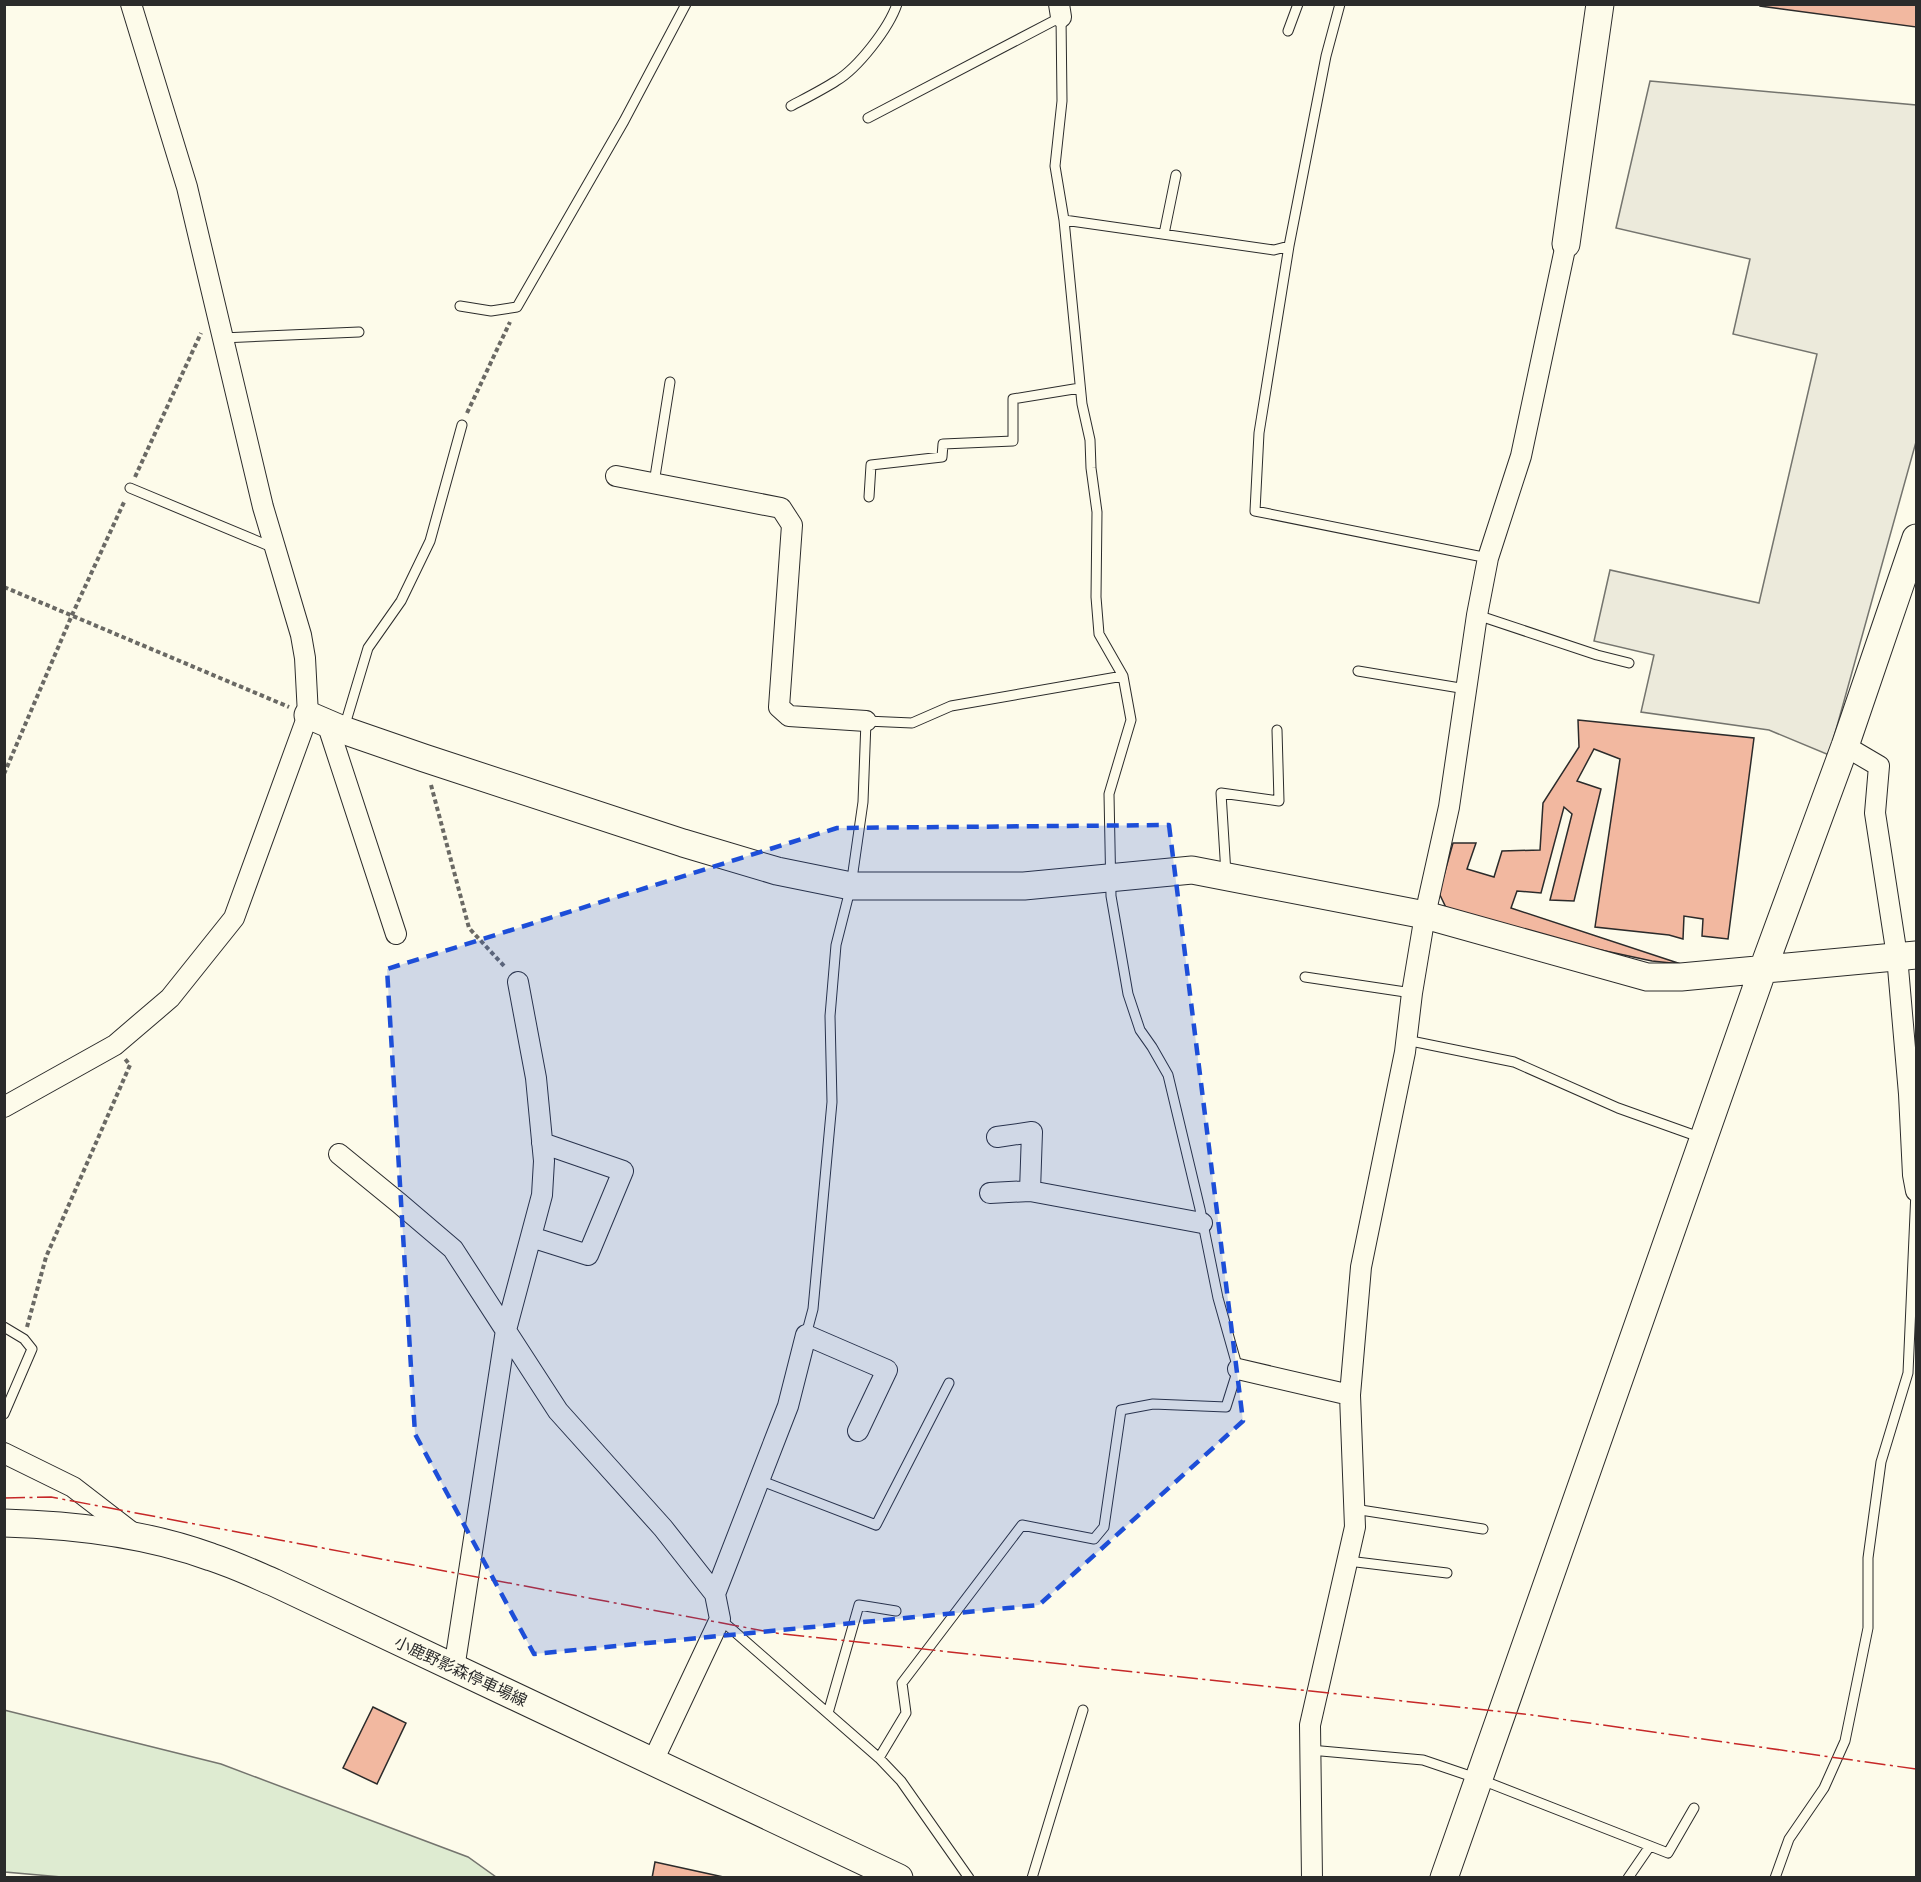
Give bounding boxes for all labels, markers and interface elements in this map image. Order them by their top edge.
street label: 小鹿野影森停車場線 [392,1632,530,1710]

